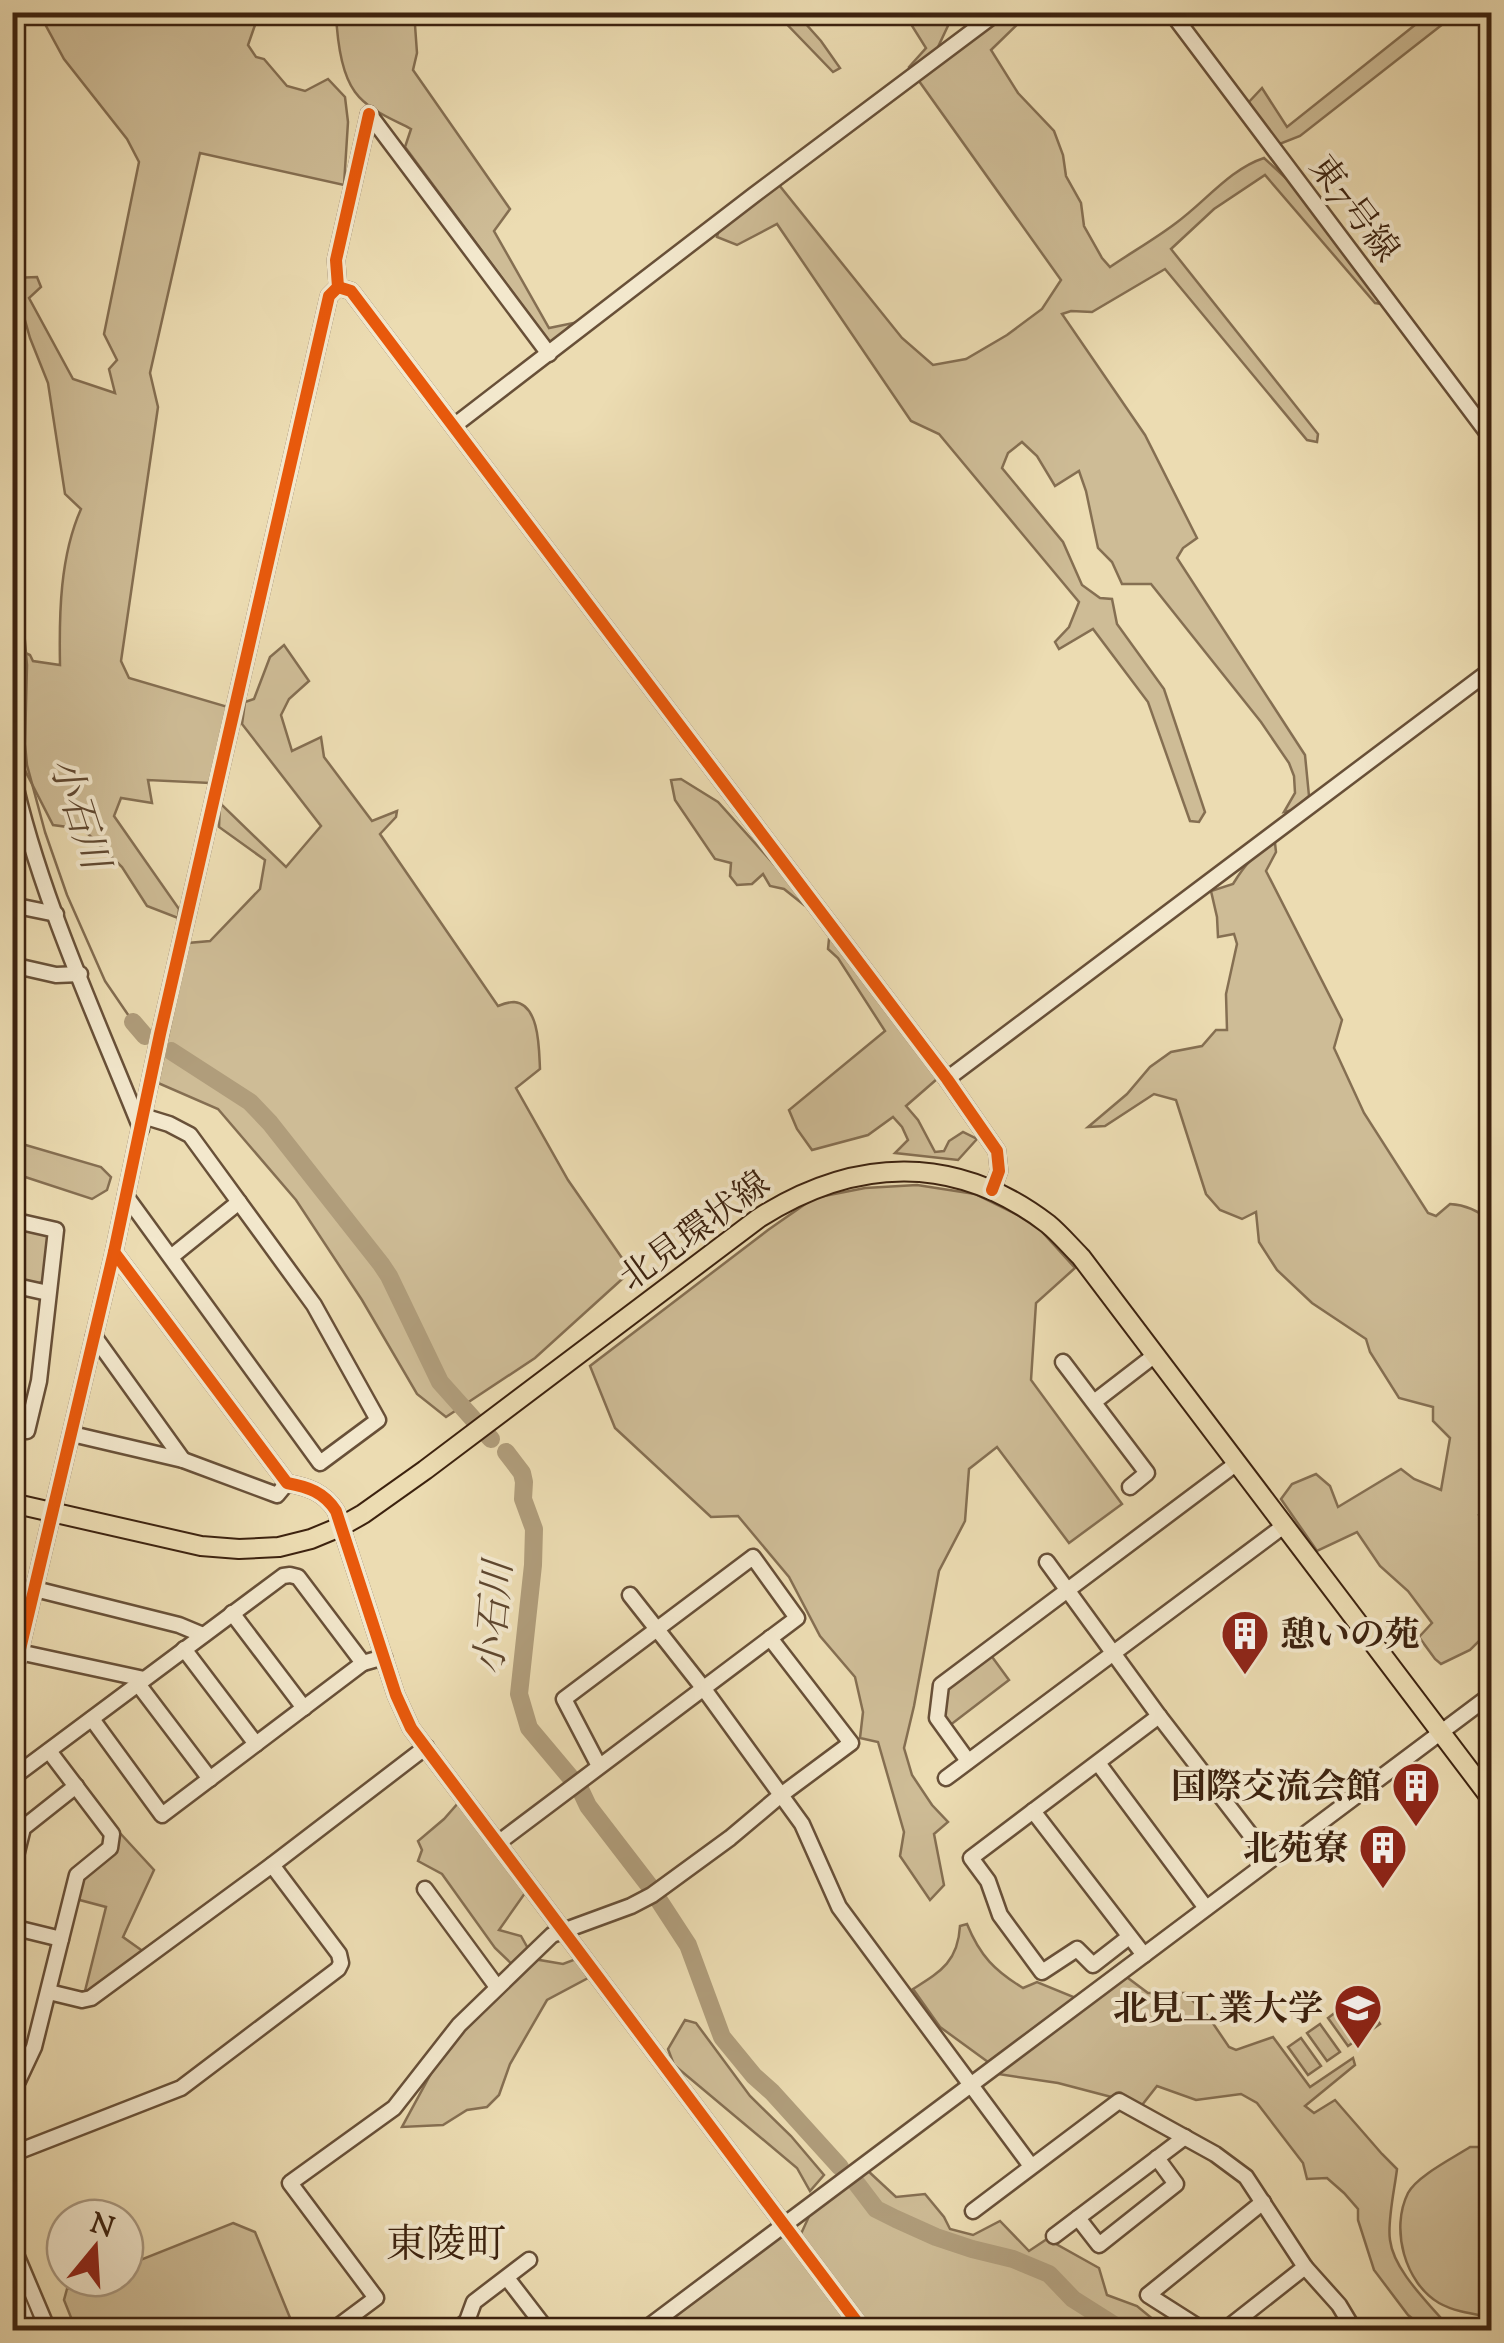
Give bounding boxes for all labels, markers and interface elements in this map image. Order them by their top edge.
street label: 東7号線 [1295,146,1409,274]
water label: 小石川 [33,752,121,881]
street label: 北見環状線 [610,1161,782,1305]
water label: 小石川 [465,1555,529,1677]
building icon: 憩いの苑 [1219,1608,1271,1676]
place label: 憩いの苑 [1280,1612,1420,1663]
building icon: 国際交流会館 [1390,1760,1442,1828]
place label: 国際交流会館 [1171,1764,1381,1815]
building icon: 北苑寮 [1357,1822,1409,1890]
place label: 北苑寮 [1243,1826,1348,1877]
school or university icon: 北見工業大学 [1332,1982,1384,2050]
place label: 北見工業大学 [1113,1986,1323,2037]
north arrow [45,2198,145,2298]
text: N [85,2205,119,2250]
district label: 東陵町 [386,2219,506,2276]

